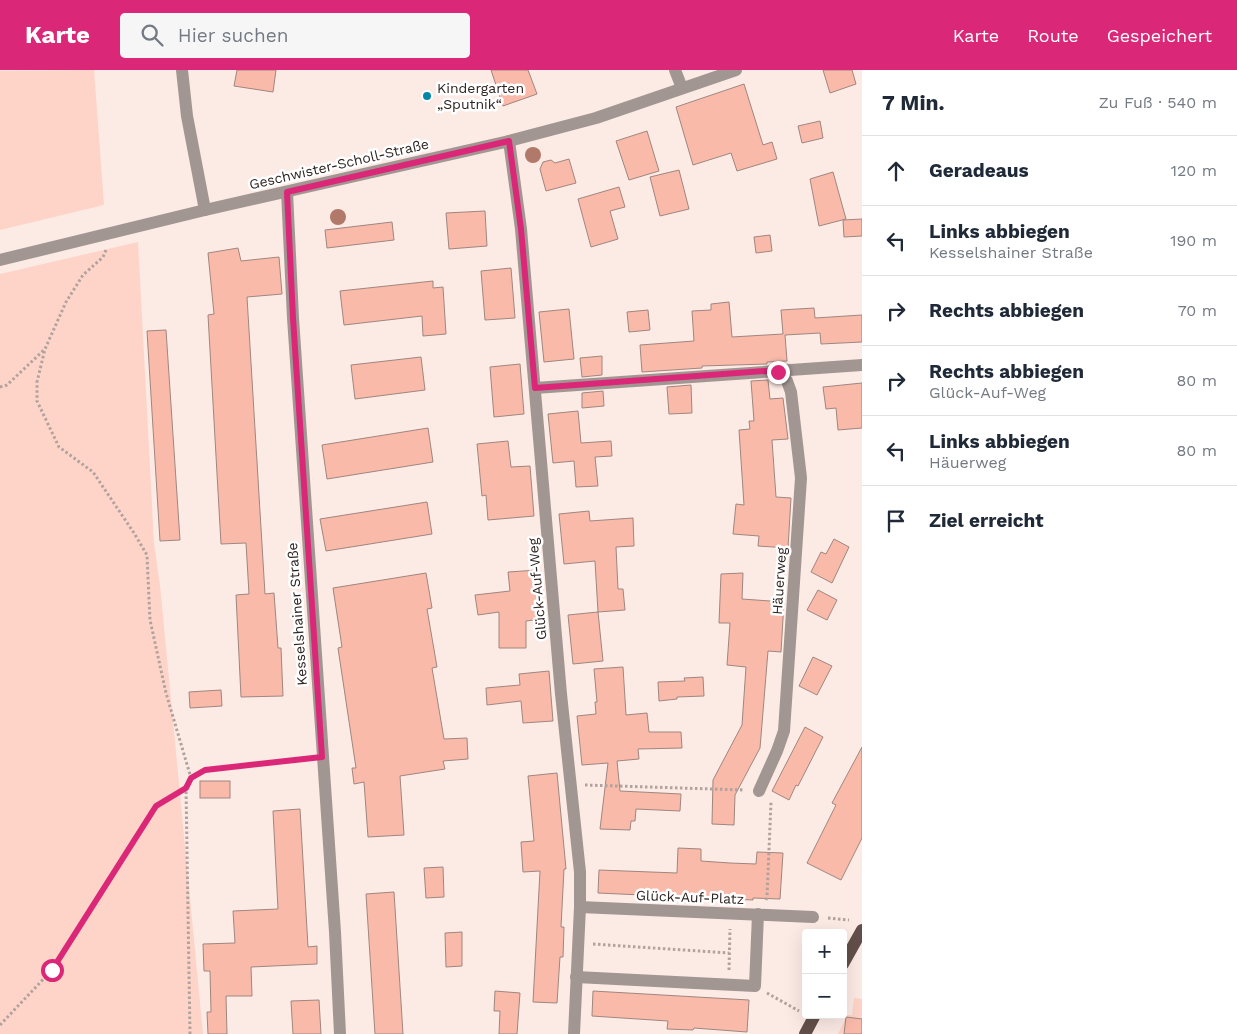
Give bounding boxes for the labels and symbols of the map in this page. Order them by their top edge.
place label: Kindergarten „Sputnik“ [437,80,524,112]
marker: Kindergarten „Sputnik“ [421,90,433,102]
street label: Geschwister-Scholl-Straße [248,136,430,192]
route end [767,361,790,384]
street label: Glück-Auf-Weg [525,537,549,641]
street label: Kesselshainer Straße [284,542,310,686]
street label: Häuerweg [769,546,789,615]
street label: Glück-Auf-Platz [636,887,744,907]
route start [41,959,64,982]

